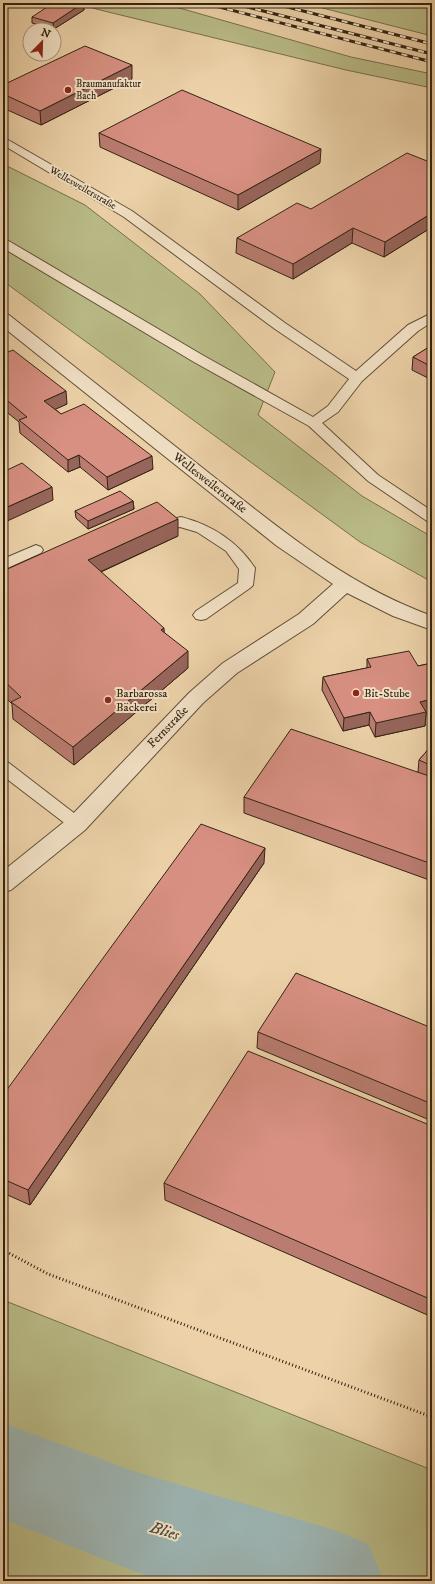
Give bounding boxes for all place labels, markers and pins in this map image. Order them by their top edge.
place label: Braumanufaktur Bach [76,78,141,102]
marker: Braumanufaktur Bach [63,85,73,95]
place label: Barbarossa Bäckerei [116,686,168,715]
place label: Bit-Stube [364,686,410,701]
marker: Bit-Stube [351,688,361,698]
marker: Barbarossa Bäckerei [103,695,113,705]

